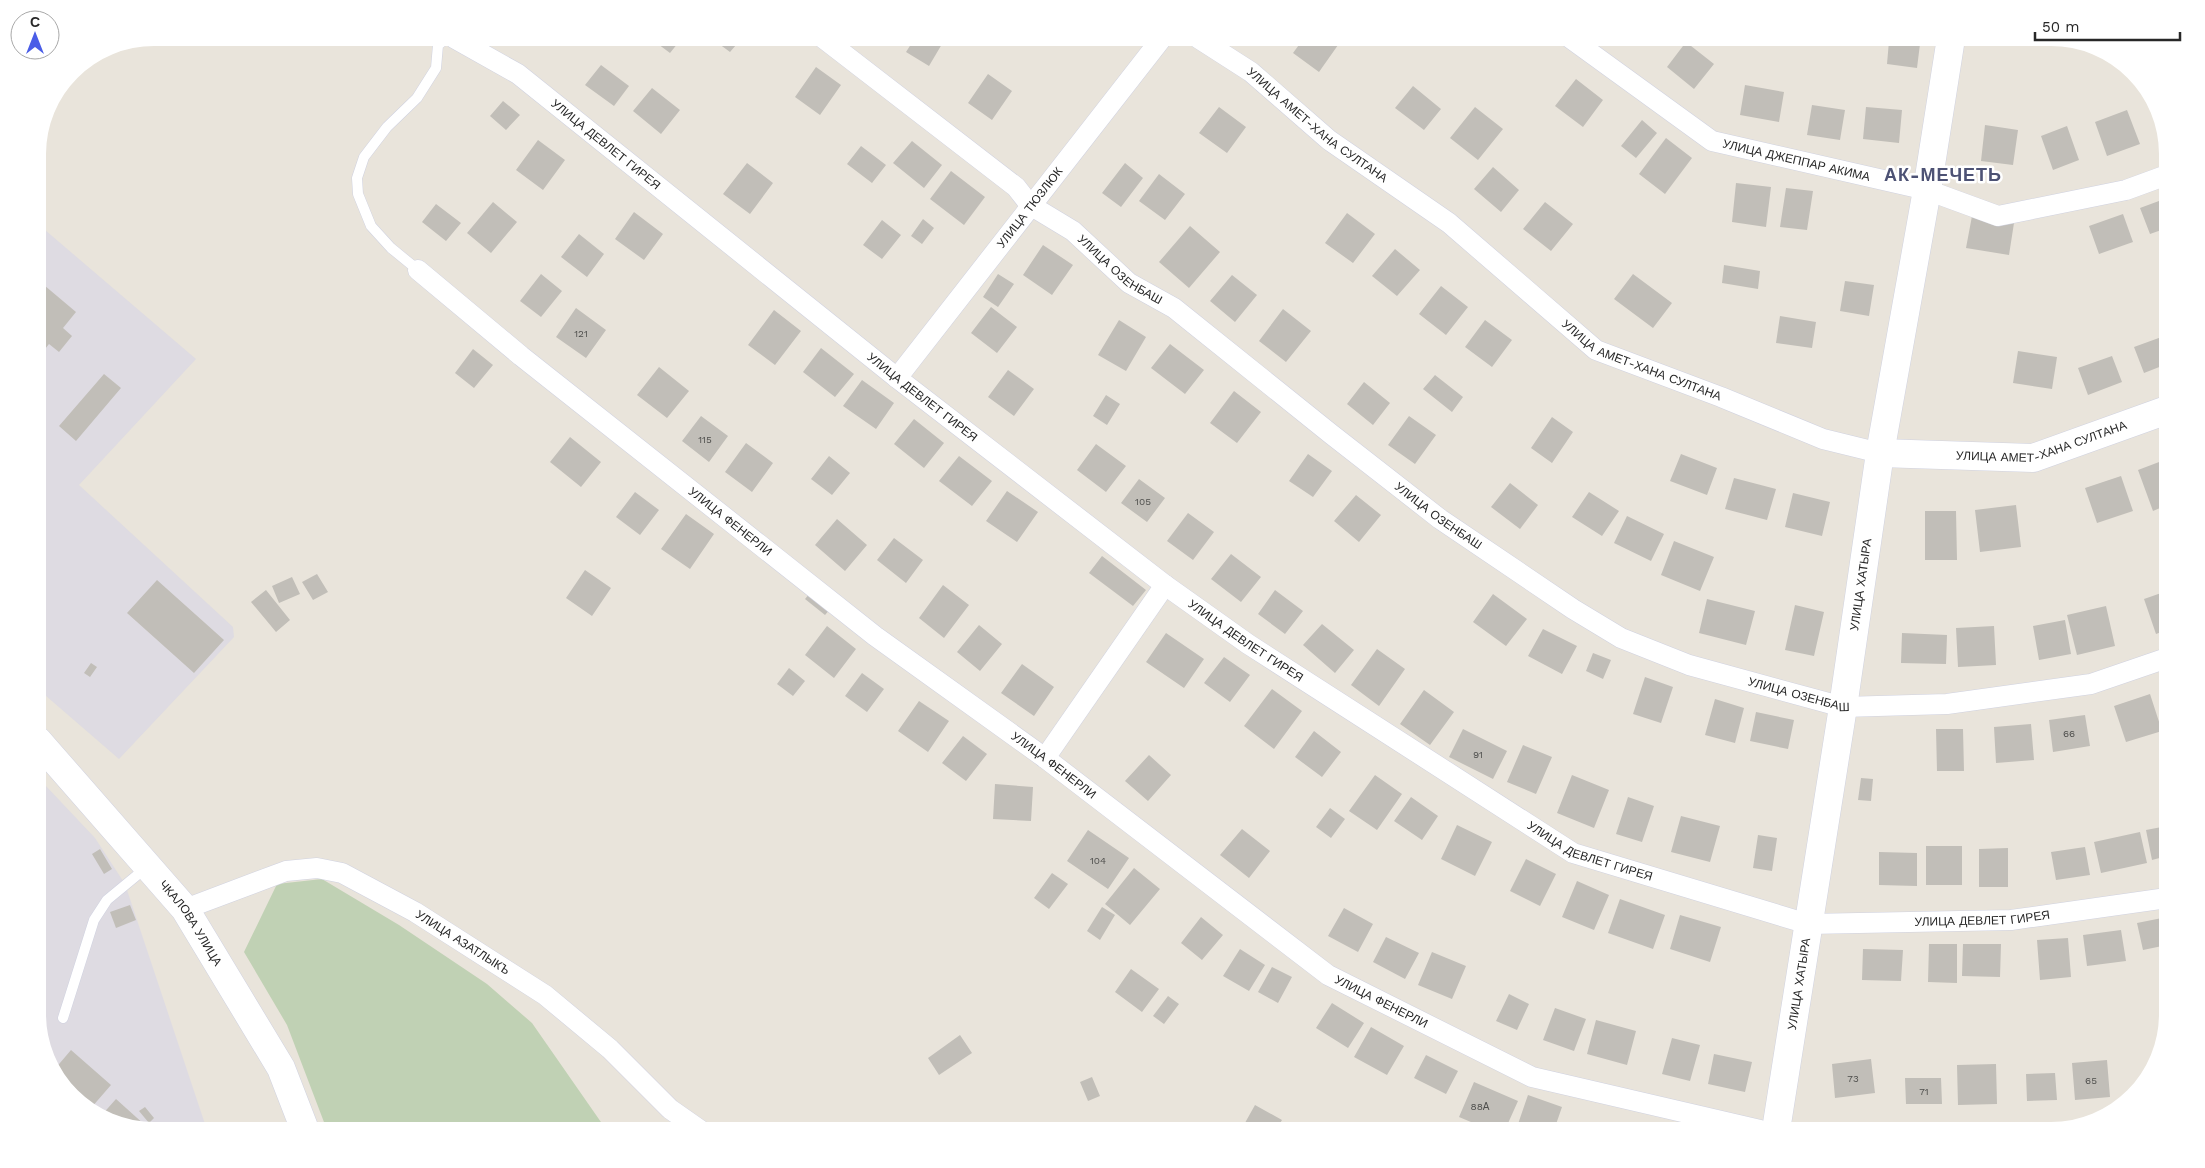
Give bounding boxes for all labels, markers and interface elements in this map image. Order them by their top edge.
north arrow [10,10,60,60]
scale bar [2035,10,2180,42]
text: С [30,14,40,30]
text: 50 m [2042,18,2079,36]
street label: УЛИЦА АМЕТ-ХАНА СУЛТАНА [1244,65,1390,185]
street label: УЛИЦА ДЕВЛЕТ ГИРЕЯ [548,96,663,192]
street label: УЛИЦА ДЖЕППАР АКИМА [1721,137,1872,184]
district label: АК-МЕЧЕТЬ [1884,164,2002,185]
street label: УЛИЦА ТЮЗЛЮК [994,165,1066,251]
street label: УЛИЦА ОЗЕНБАШ [1075,232,1165,307]
street label: УЛИЦА АМЕТ-ХАНА СУЛТАНА [1559,317,1723,404]
house number: 121 [574,328,588,339]
street label: УЛИЦА ДЕВЛЕТ ГИРЕЯ [864,350,980,444]
street label: УЛИЦА АМЕТ-ХАНА СУЛТАНА [1956,418,2129,465]
house number: 115 [698,434,712,445]
street label: УЛИЦА ОЗЕНБАШ [1392,479,1485,552]
street label: УЛИЦА ФЕНЕРЛИ [686,484,775,559]
house number: 105 [1135,496,1151,507]
street label: УЛИЦА ХАТЫРА [1847,538,1874,632]
street label: УЛИЦА ДЕВЛЕТ ГИРЕЯ [1185,597,1306,685]
street label: УЛИЦА ОЗЕНБАШ [1747,674,1850,714]
house number: 66 [2063,728,2075,739]
street label: УЛИЦА ФЕНЕРЛИ [1008,729,1099,802]
house number: 91 [1473,749,1483,760]
street label: УЛИЦА ДЕВЛЕТ ГИРЕЯ [1525,818,1654,884]
house number: 104 [1090,855,1106,866]
street label: ЧКАЛОВА УЛИЦА [156,878,225,968]
street label: УЛИЦА АЗАТЛЫКЪ [413,907,512,978]
street label: УЛИЦА ДЕВЛЕТ ГИРЕЯ [1914,908,2051,929]
street label: УЛИЦА ХАТЫРА [1785,937,1813,1031]
street label: УЛИЦА ФЕНЕРЛИ [1332,972,1430,1031]
house number: 73 [1847,1073,1859,1084]
house number: 65 [2085,1075,2097,1086]
house number: 71 [1919,1086,1929,1097]
house number: 88А [1471,1101,1490,1112]

